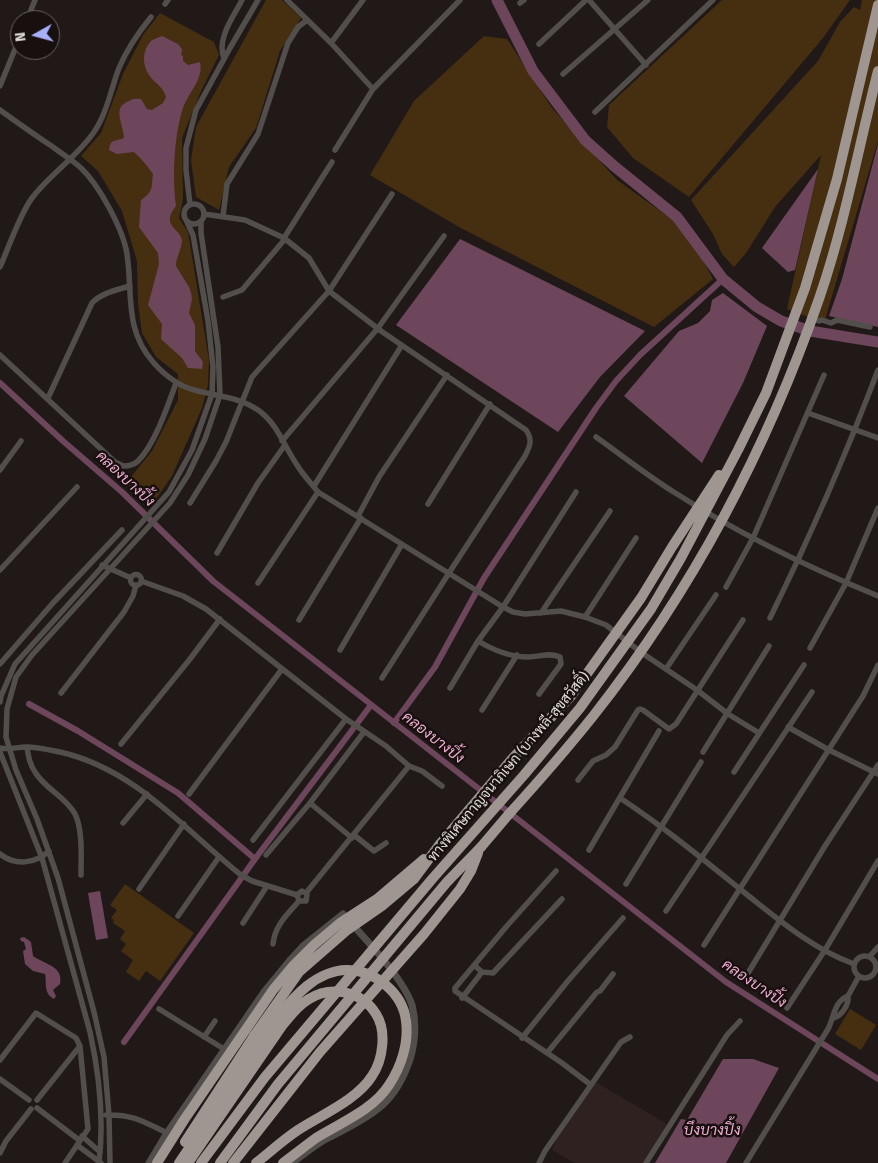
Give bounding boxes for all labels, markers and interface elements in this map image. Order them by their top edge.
north arrow [10,10,60,60]
text: N [12,31,30,42]
water label: คลองบางปิ้ง [92,447,158,511]
street label: ทางพิเศษกาญจนาภิเษก (บางพลี-สุขสวัสดิ์) [425,669,593,865]
water label: คลองบางปิ้ง [398,708,468,768]
water label: คลองบางปิ้ง [718,956,790,1012]
water label: บึงบางปิ้ง [684,1122,740,1140]

